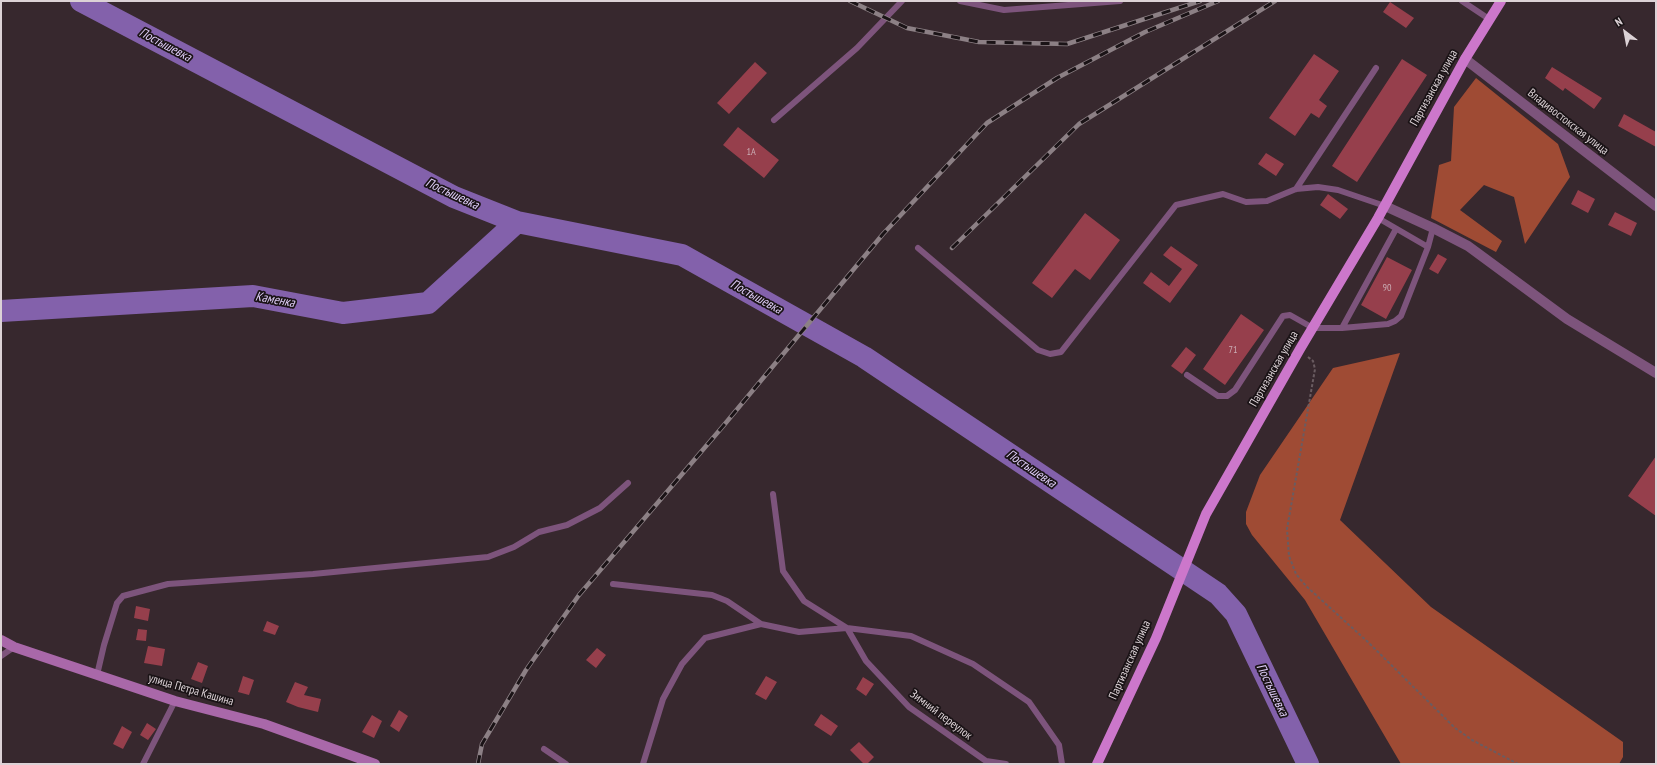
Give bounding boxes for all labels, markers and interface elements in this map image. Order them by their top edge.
north arrow [1605,12,1645,52]
text: N [1612,14,1625,29]
water label: Постышевка [136,25,194,65]
street label: Партизанская улица [1407,47,1461,129]
street label: Владивостокская улица [1525,86,1611,158]
house number: 1А [746,146,756,158]
water label: Постышевка [423,175,481,213]
water label: Постышевка [727,276,785,318]
house number: 90 [1383,282,1391,294]
water label: Каменка [254,289,296,311]
street label: Партизанская улица [1247,329,1301,409]
house number: 71 [1229,344,1237,356]
water label: Постышевка [1003,447,1059,491]
street label: Партизанская улица [1106,618,1154,702]
water label: Постышевка [1253,661,1291,719]
street label: улица Петра Кашина [147,671,235,709]
street label: Зимний переулок [907,687,975,743]

